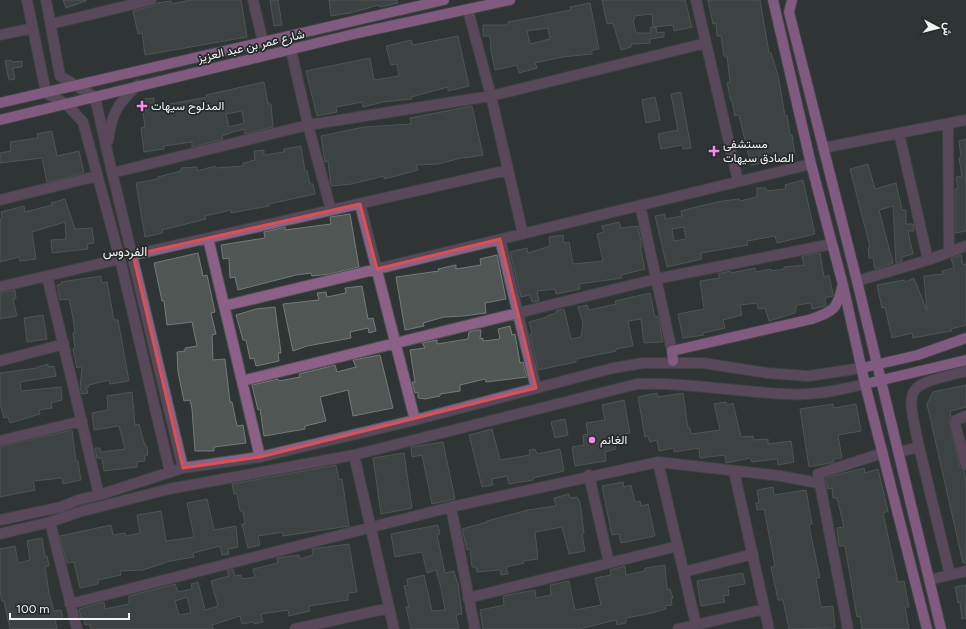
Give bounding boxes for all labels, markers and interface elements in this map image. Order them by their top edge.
north arrow [918,8,958,48]
text: ش [940,22,955,37]
street label: شارع عمر بن عبد العزيز [195,27,306,67]
place label: المدلوح سيهات [151,99,224,115]
marker: المدلوح سيهات [136,100,148,112]
place label: مستشفى الصادق سيهات [723,137,794,166]
marker: مستشفى الصادق سيهات [708,145,720,157]
district label: الفردوس [103,244,147,260]
place label: الغانم [600,433,627,448]
marker: الغانم [587,435,597,445]
scale bar [10,595,129,621]
text: 100 m [16,602,50,616]

